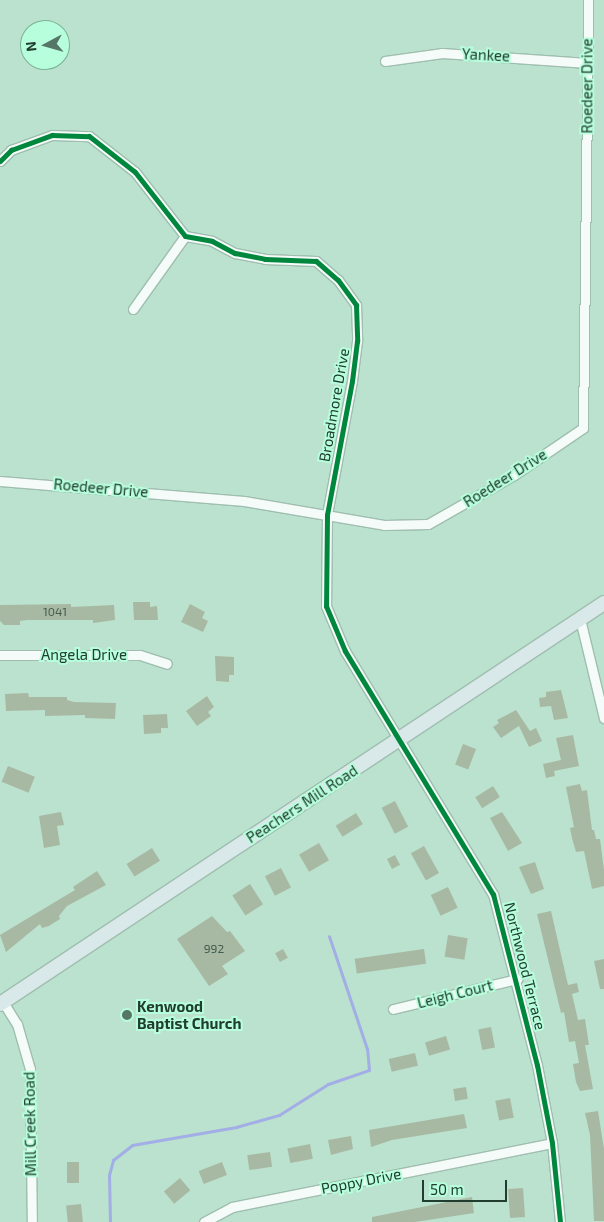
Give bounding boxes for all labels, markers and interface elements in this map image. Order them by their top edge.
north arrow [20,20,70,70]
street label: Roedeer Drive [578,38,596,134]
text: N [22,41,40,52]
street label: Yankee [461,45,511,65]
street label: Broadmore Drive [315,347,353,463]
street label: Roedeer Drive [460,445,550,511]
street label: Roedeer Drive [53,475,149,501]
house number: 1041 [43,605,67,619]
street label: Angela Drive [41,646,127,664]
street label: Peachers Mill Road [243,761,361,847]
street label: Northwood Terrace [500,900,550,1032]
house number: 992 [204,942,224,956]
street label: Leigh Court [415,976,495,1012]
place label: Kenwood Baptist Church [137,997,241,1032]
marker: Kenwood Baptist Church [121,1009,133,1021]
street label: Mill Creek Road [20,1071,40,1177]
street label: Poppy Drive [319,1164,403,1198]
scale bar [424,1170,509,1202]
text: 50 m [430,1180,464,1198]

